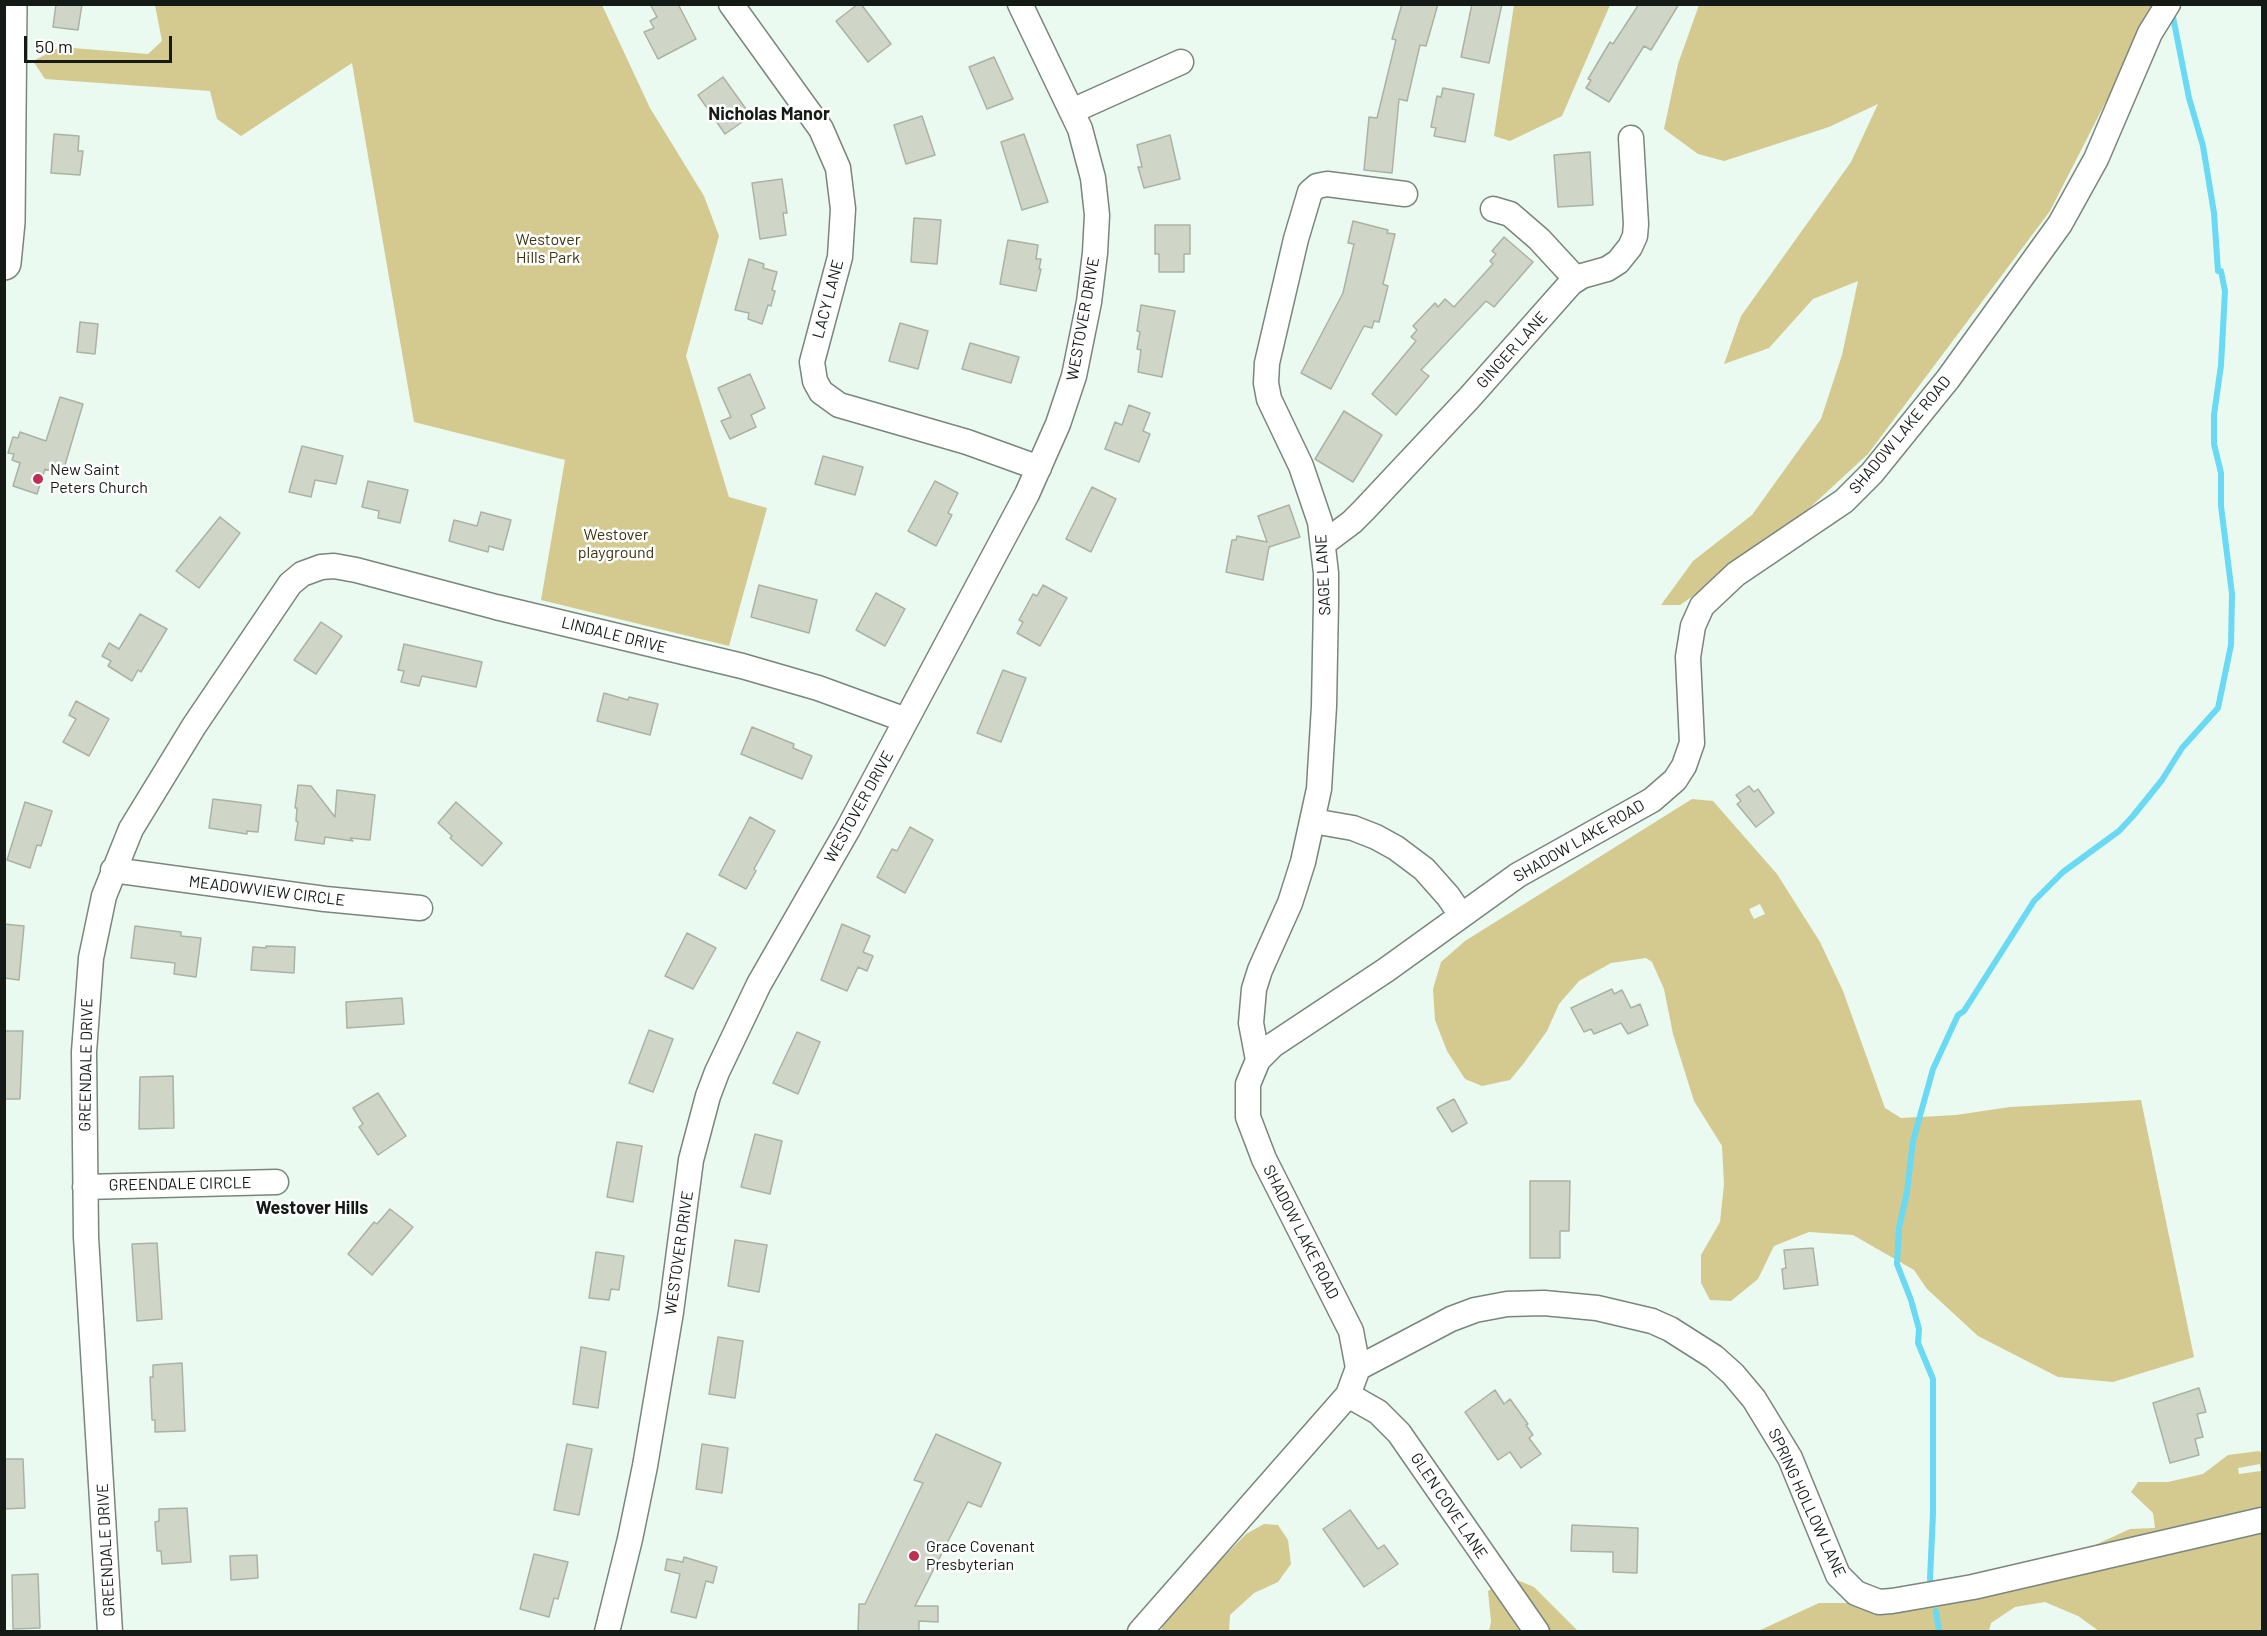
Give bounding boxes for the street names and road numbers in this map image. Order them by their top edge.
street label: WESTOVER DRIVE [1063,256,1103,382]
street label: LACY LANE [808,257,848,341]
street label: GINGER LANE [1472,308,1552,392]
street label: SHADOW LAKE ROAD [1845,372,1955,498]
street label: SAGE LANE [1311,534,1335,616]
street label: LINDALE DRIVE [559,613,669,657]
street label: WESTOVER DRIVE [820,748,898,866]
street label: SHADOW LAKE ROAD [1510,796,1648,886]
street label: MEADOWVIEW CIRCLE [188,872,346,910]
street label: GREENDALE DRIVE [75,998,97,1132]
street label: SHADOW LAKE ROAD [1259,1162,1343,1302]
street label: GREENDALE CIRCLE [108,1173,252,1195]
street label: WESTOVER DRIVE [661,1190,697,1316]
street label: SPRING HOLLOW LANE [1764,1426,1850,1580]
street label: GLEN COVE LANE [1406,1449,1492,1563]
street label: GREENDALE DRIVE [93,1483,119,1617]

